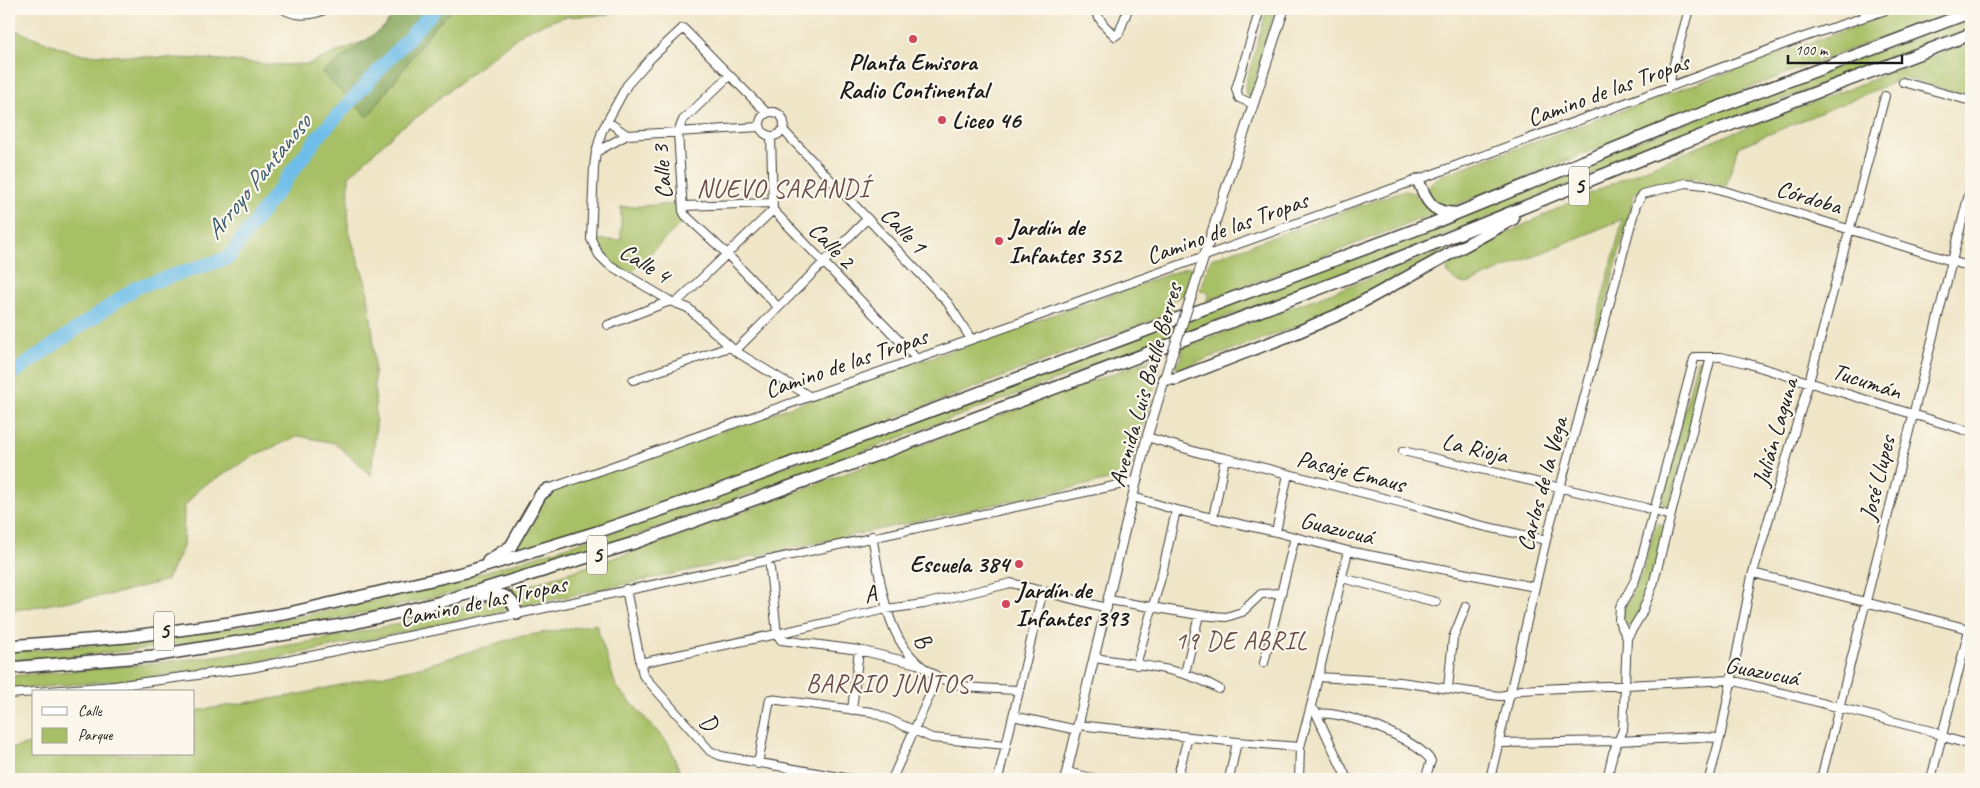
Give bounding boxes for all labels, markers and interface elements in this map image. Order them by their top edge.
scale bar [1788,32,1901,64]
marker: Planta Emisora Radio Continental [907,33,919,45]
text: 100 m [1795,41,1829,60]
street label: Camino de las Tropas [1523,46,1695,133]
place label: Planta Emisora Radio Continental [838,47,992,105]
place label: Liceo 46 [952,105,1022,135]
water label: Arroyo Pantanoso [198,106,320,246]
marker: Liceo 46 [936,114,948,126]
street label: Calle 3 [645,142,679,200]
road number: 5 [1569,167,1589,206]
district label: NUEVO SARANDÍ [697,173,874,205]
street label: Córdoba [1773,173,1846,221]
street label: Camino de las Tropas [1142,184,1314,271]
street label: Calle 1 [874,200,934,261]
place label: Jardín de Infantes 352 [1007,212,1123,270]
street label: Calle 2 [802,215,863,277]
marker: Jardín de Infantes 352 [993,235,1005,247]
street label: Calle 4 [614,236,678,291]
street label: Avenida Luis Batlle Berres [1102,277,1189,490]
street label: Camino de las Tropas [761,321,933,405]
street label: Tucumán [1829,356,1907,407]
street label: Julián Laguna [1745,373,1805,490]
street label: Carlos de la Vega [1510,412,1575,554]
street label: La Rioja [1439,426,1512,470]
street label: José Llupes [1852,431,1902,524]
street label: Pasaje Emaus [1294,443,1411,500]
street label: Guazucuá [1297,504,1379,552]
road number: 5 [587,536,607,574]
place label: Escuela 384 [910,549,1012,579]
marker: Escuela 384 [1013,558,1025,570]
street label: Camino de las Tropas [397,568,571,633]
place label: Jardín de Infantes 393 [1014,575,1130,633]
street label: A [861,578,880,610]
marker: Jardín de Infantes 393 [1000,598,1012,610]
road number: 5 [154,612,174,650]
district label: 19 DE ABRIL [1175,625,1308,657]
street label: B [907,626,940,655]
street label: Guazucuá [1723,649,1804,693]
district label: BARRIO JUNTOS [806,668,974,700]
legend [32,690,195,756]
text: Calle [78,702,103,721]
street label: D [693,707,726,739]
text: Parque [78,726,114,745]

